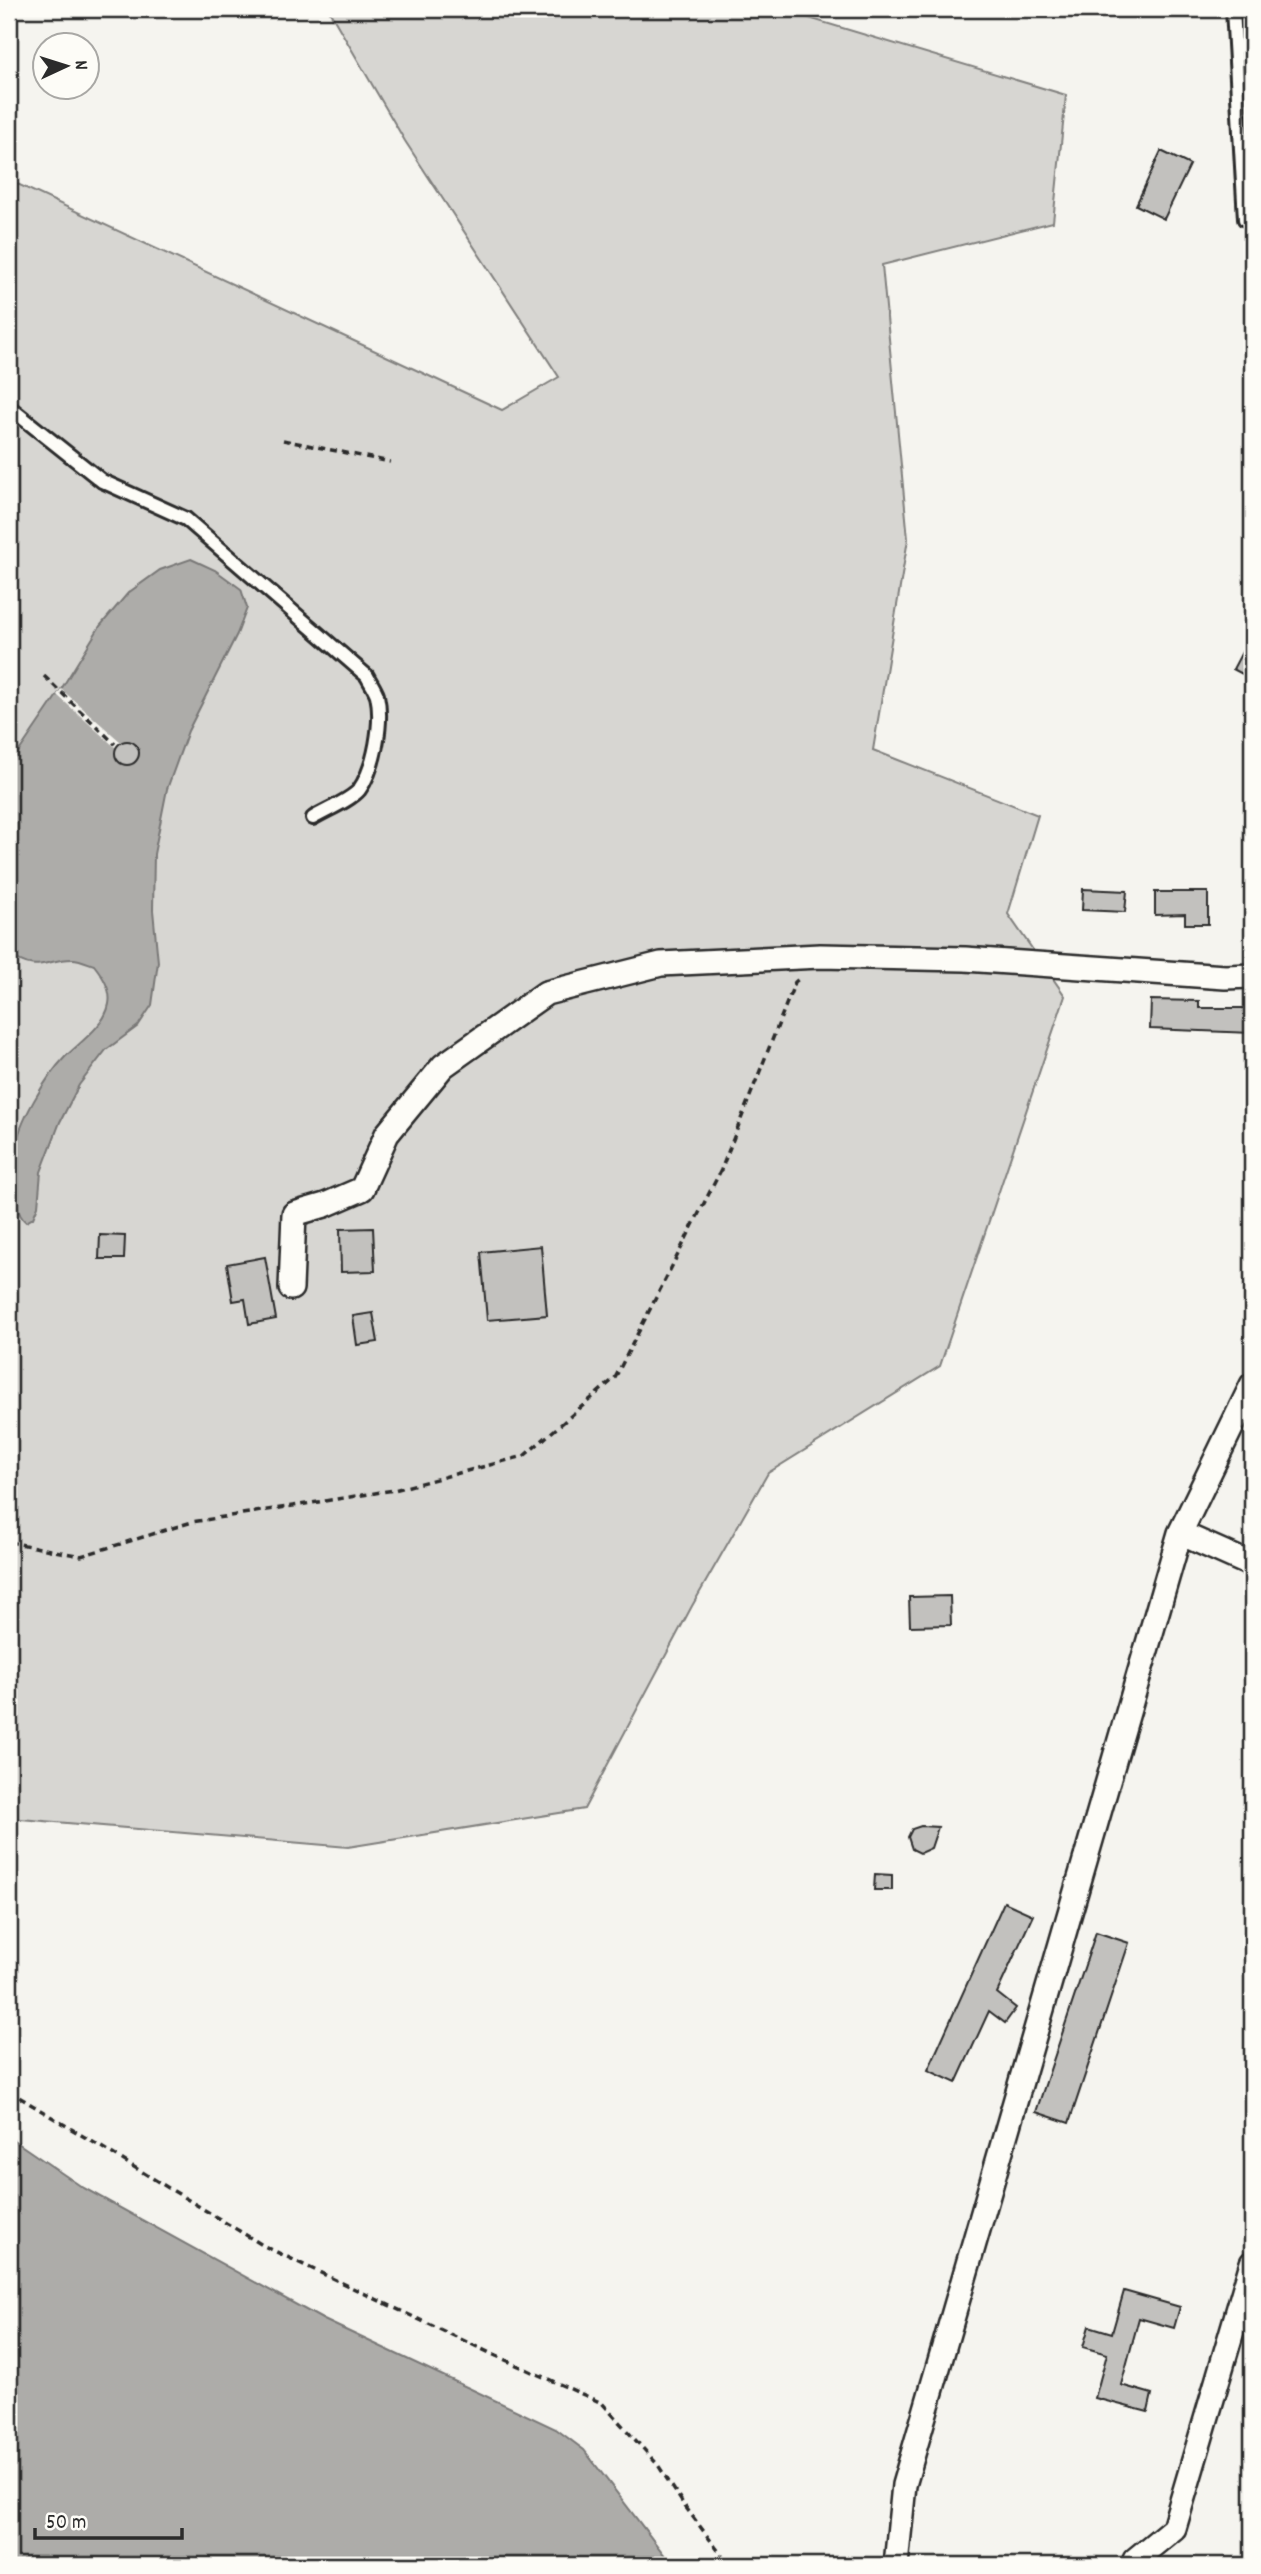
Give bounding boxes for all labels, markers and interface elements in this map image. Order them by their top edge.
north arrow [32,32,102,102]
text: N [66,59,93,71]
scale bar [35,2497,182,2541]
text: 50 m [46,2509,86,2539]

